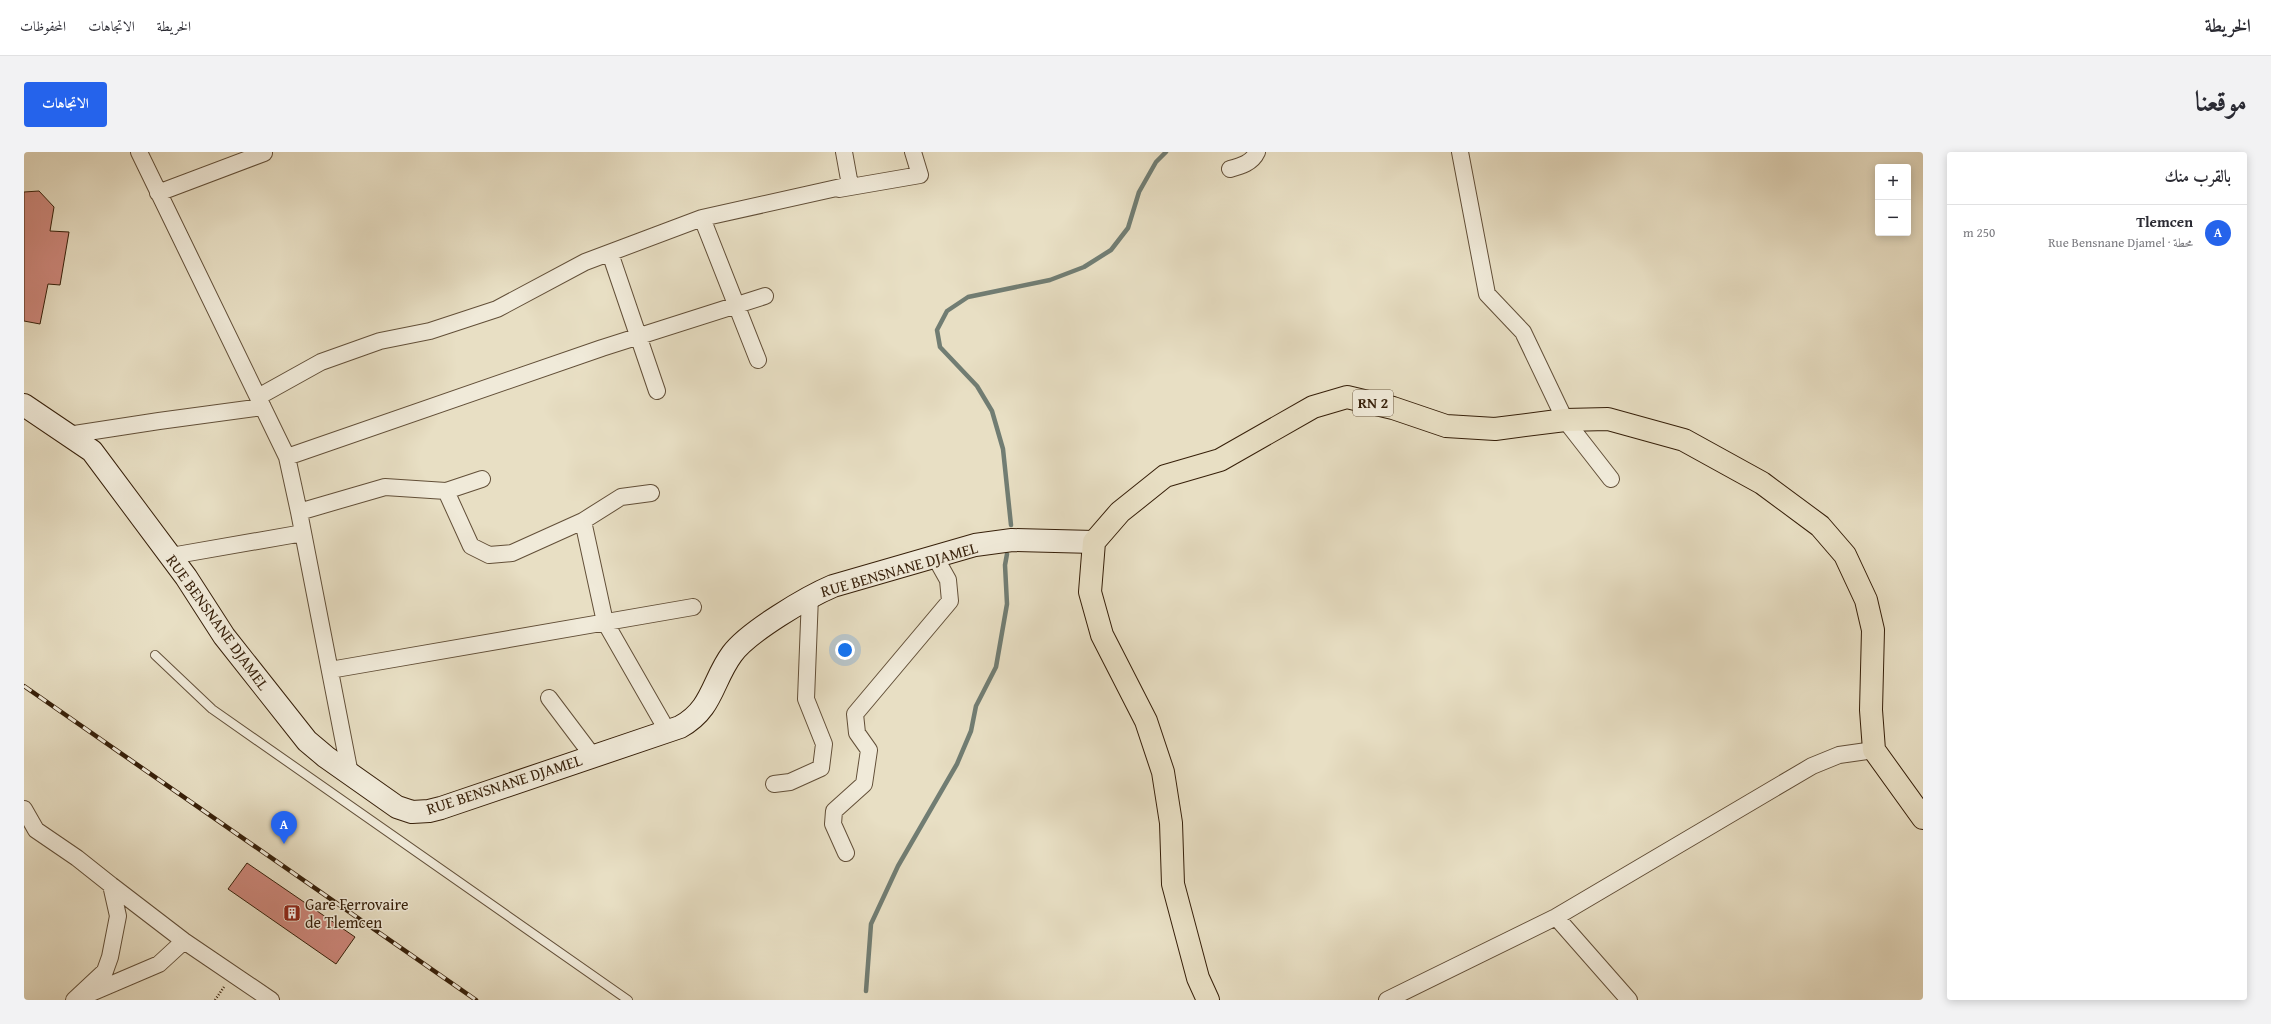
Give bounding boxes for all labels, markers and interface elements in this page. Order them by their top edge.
text: الخريطة [2205,11,2251,39]
text: المحفوظات [20,16,66,36]
text: الاتجاهات [88,16,135,36]
text: الخريطة [157,16,191,36]
text: موقعنا [2195,80,2247,121]
button: الاتجاهات [24,82,107,127]
text: بالقرب منك [2164,163,2231,188]
map controls [1875,164,1911,236]
button: + [1875,164,1911,200]
button: − [1875,200,1911,236]
text: Tlemcen [2136,211,2193,232]
text: 250 m [1963,223,1995,242]
text: A [2214,223,2222,242]
text: محطة · Rue Bensnane Djamel [2048,233,2193,252]
road number: RN 2 [1353,390,1393,416]
street label: RUE BENSNANE DJAMEL [818,535,981,603]
street label: RUE BENSNANE DJAMEL [161,549,276,695]
your location [835,640,855,660]
street label: RUE BENSNANE DJAMEL [423,747,585,821]
pin: A [271,811,297,844]
place label: Gare Ferrovaire de Tlemcen [305,892,408,934]
building icon: Gare Ferrovaire de Tlemcen [282,903,302,923]

